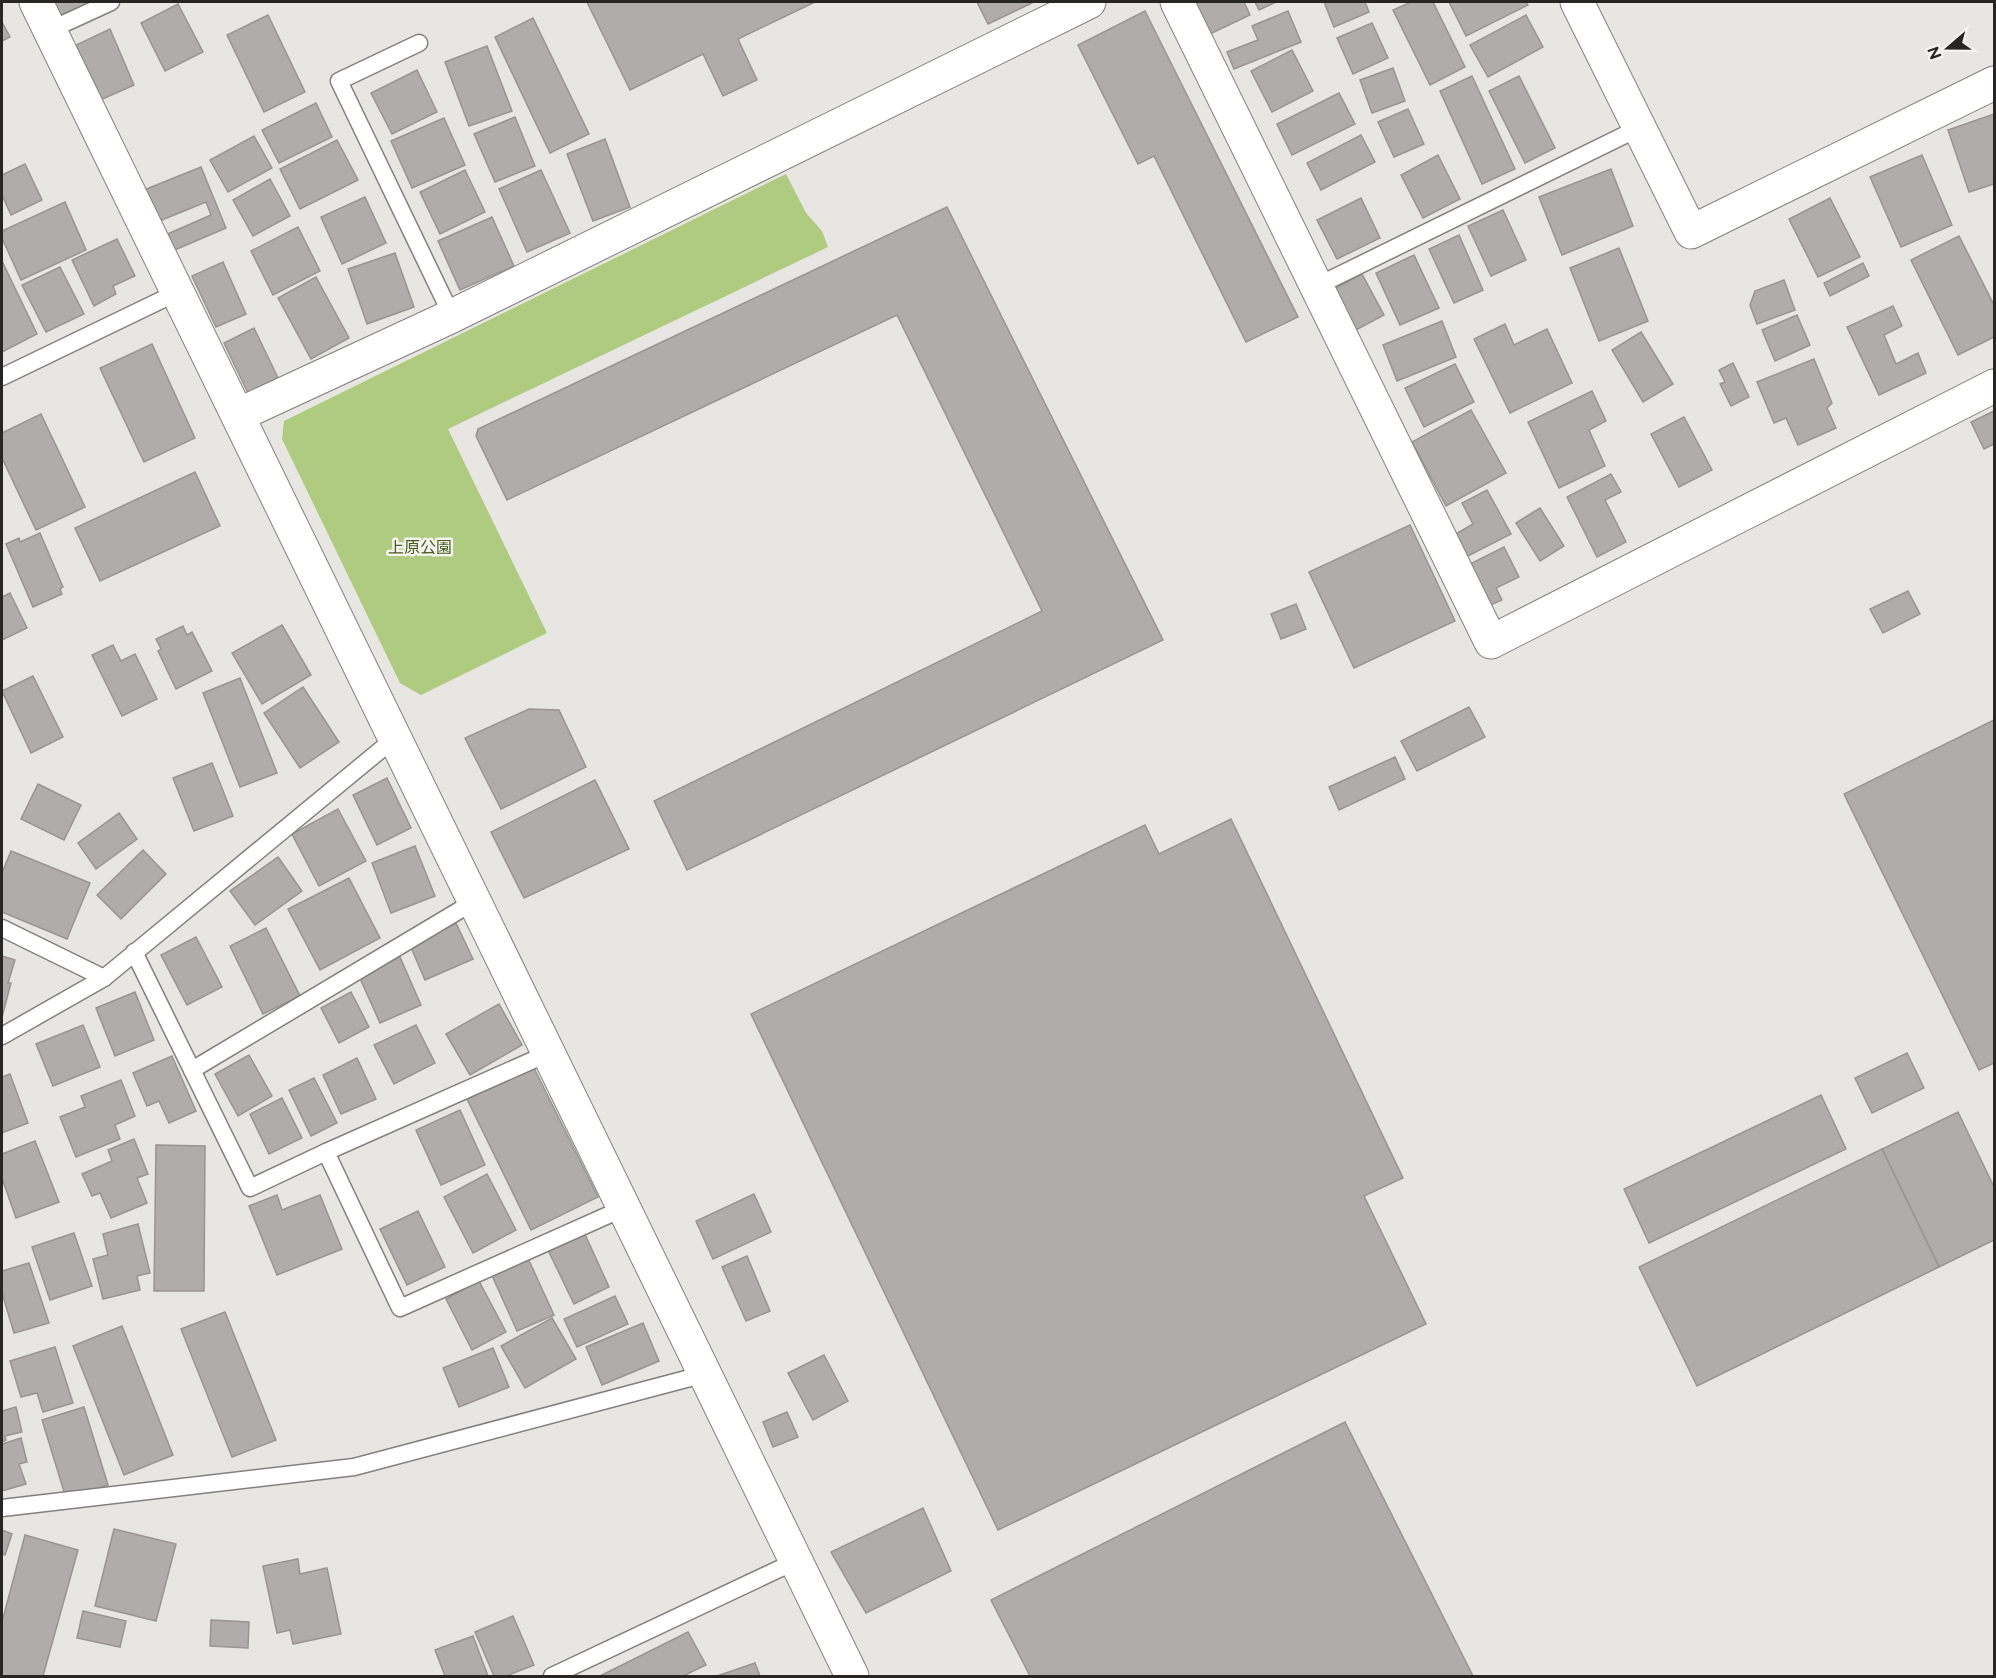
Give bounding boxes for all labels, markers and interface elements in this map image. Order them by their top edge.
north arrow [1918,18,1978,78]
text: N [1923,44,1945,62]
park label: 上原公園 [388,538,452,557]

